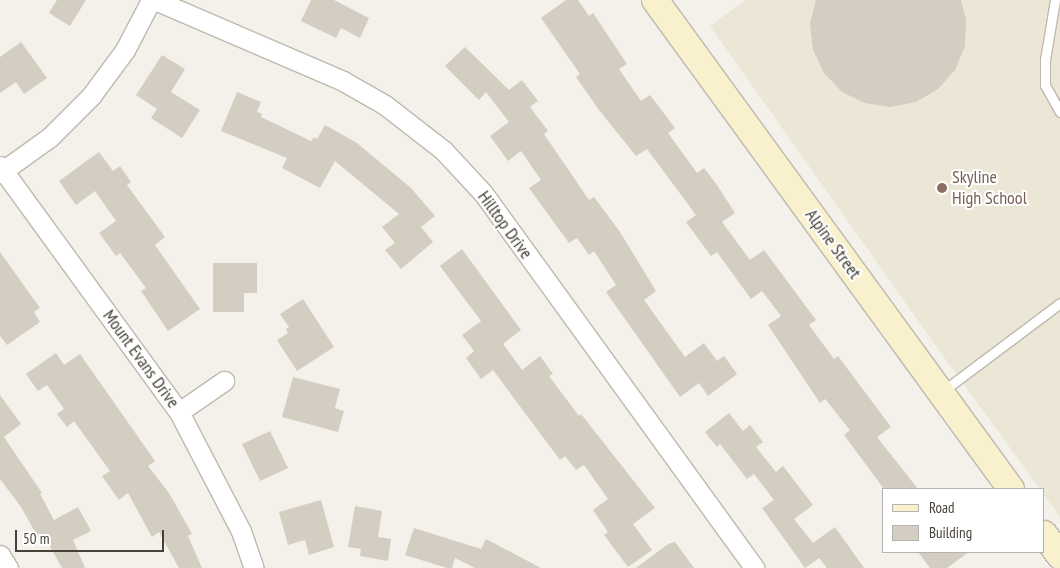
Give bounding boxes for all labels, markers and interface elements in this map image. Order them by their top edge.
place label: Skyline High School [952,167,1027,210]
marker: Skyline High School [936,182,948,194]
street label: Hilltop Drive [473,187,537,263]
street label: Alpine Street [800,205,866,283]
street label: Mount Evans Drive [98,306,184,412]
legend [882,488,1045,553]
text: Road [929,498,955,517]
scale bar [18,520,166,552]
text: Building [929,523,972,542]
text: 50 m [23,529,49,548]

